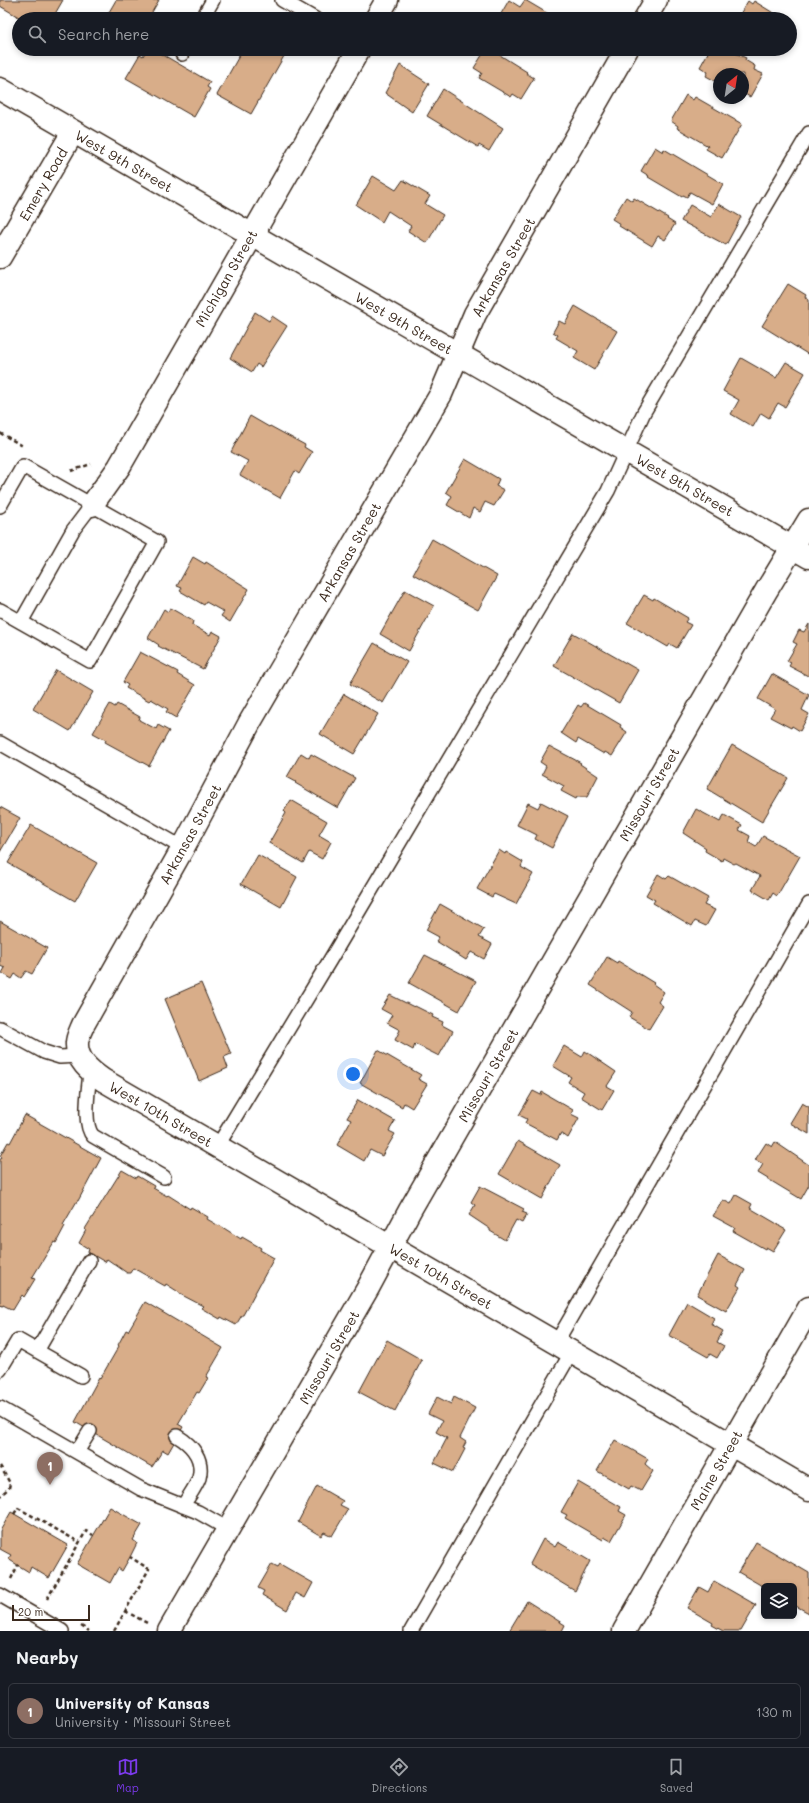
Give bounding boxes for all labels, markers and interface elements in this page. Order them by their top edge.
search box [12,12,797,56]
icon: search [26,23,48,45]
text: Search here [58,24,149,44]
north arrow [713,68,749,104]
street label: West 9th Street [72,125,176,197]
street label: Emery Road [14,144,72,224]
street label: Arkansas Street [467,214,539,320]
street label: Michigan Street [190,226,262,330]
street label: West 9th Street [352,287,456,359]
street label: West 9th Street [633,449,737,521]
street label: Arkansas Street [313,499,385,605]
street label: Missouri Street [614,744,684,844]
street label: Arkansas Street [155,780,225,888]
street label: Missouri Street [453,1025,523,1125]
your location [343,1064,363,1084]
street label: West 10th Street [106,1077,216,1151]
street label: West 10th Street [386,1239,496,1313]
street label: Missouri Street [294,1307,364,1407]
street label: Maine Street [685,1426,747,1514]
pin: 1 [37,1452,63,1485]
map controls [761,1583,797,1619]
button: layers [761,1583,797,1619]
scale bar [12,1603,90,1622]
text: 20 m [18,1604,43,1619]
text: Nearby [16,1646,78,1668]
text: University of Kansas [55,1693,210,1713]
text: 1 [27,1703,33,1720]
text: 130 m [756,1703,792,1720]
text: University · Missouri Street [55,1713,231,1730]
tab: Map [116,1756,139,1795]
tab: Directions [371,1756,427,1795]
tab: Saved [660,1756,693,1795]

